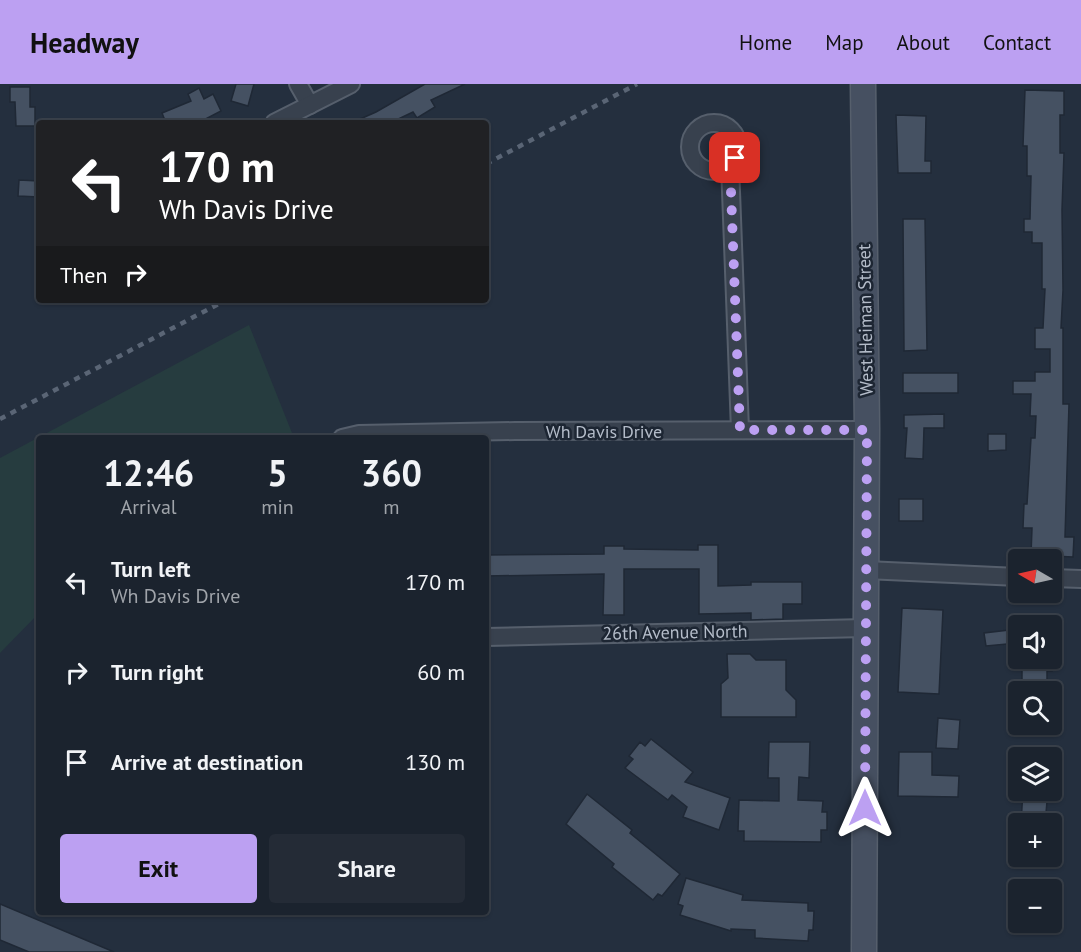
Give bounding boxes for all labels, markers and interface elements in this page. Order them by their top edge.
text: Headway [30,24,139,61]
text: Home [739,29,792,56]
text: Map [825,29,864,56]
text: About [897,29,950,56]
text: Contact [983,29,1051,56]
pin [709,132,760,183]
text: 170 m [159,139,275,194]
icon: arrive [718,141,751,174]
icon: left [60,144,138,222]
text: Wh Davis Drive [159,192,334,226]
street label: West Heiman Street [852,244,878,396]
icon: right [119,258,152,291]
text: Then [60,261,107,289]
street label: Wh Davis Drive [546,420,662,443]
text: 12:46 [103,449,194,496]
text: 5 [267,449,288,496]
text: 360 [361,449,422,496]
text: Arrival [121,494,177,520]
text: min [261,494,294,520]
text: m [383,494,400,520]
north arrow [1008,549,1062,603]
map controls [1008,549,1062,933]
text: Turn left [111,555,191,583]
icon: left [60,566,93,599]
text: 170 m [405,568,465,596]
text: Wh Davis Drive [111,583,240,609]
button: sound [1008,615,1062,669]
street label: 26th Avenue North [602,619,748,645]
icon: right [60,656,93,689]
text: Turn right [111,658,203,686]
text: 60 m [417,658,465,686]
button: search [1008,681,1062,735]
icon: arrive [60,746,93,779]
button: layers [1008,747,1062,801]
text: Arrive at destination [111,748,303,776]
text: 130 m [405,748,465,776]
position arrow [833,776,897,840]
button: + [1008,813,1062,867]
button: Exit [60,834,257,903]
button: Share [269,834,465,903]
button: − [1008,879,1062,933]

